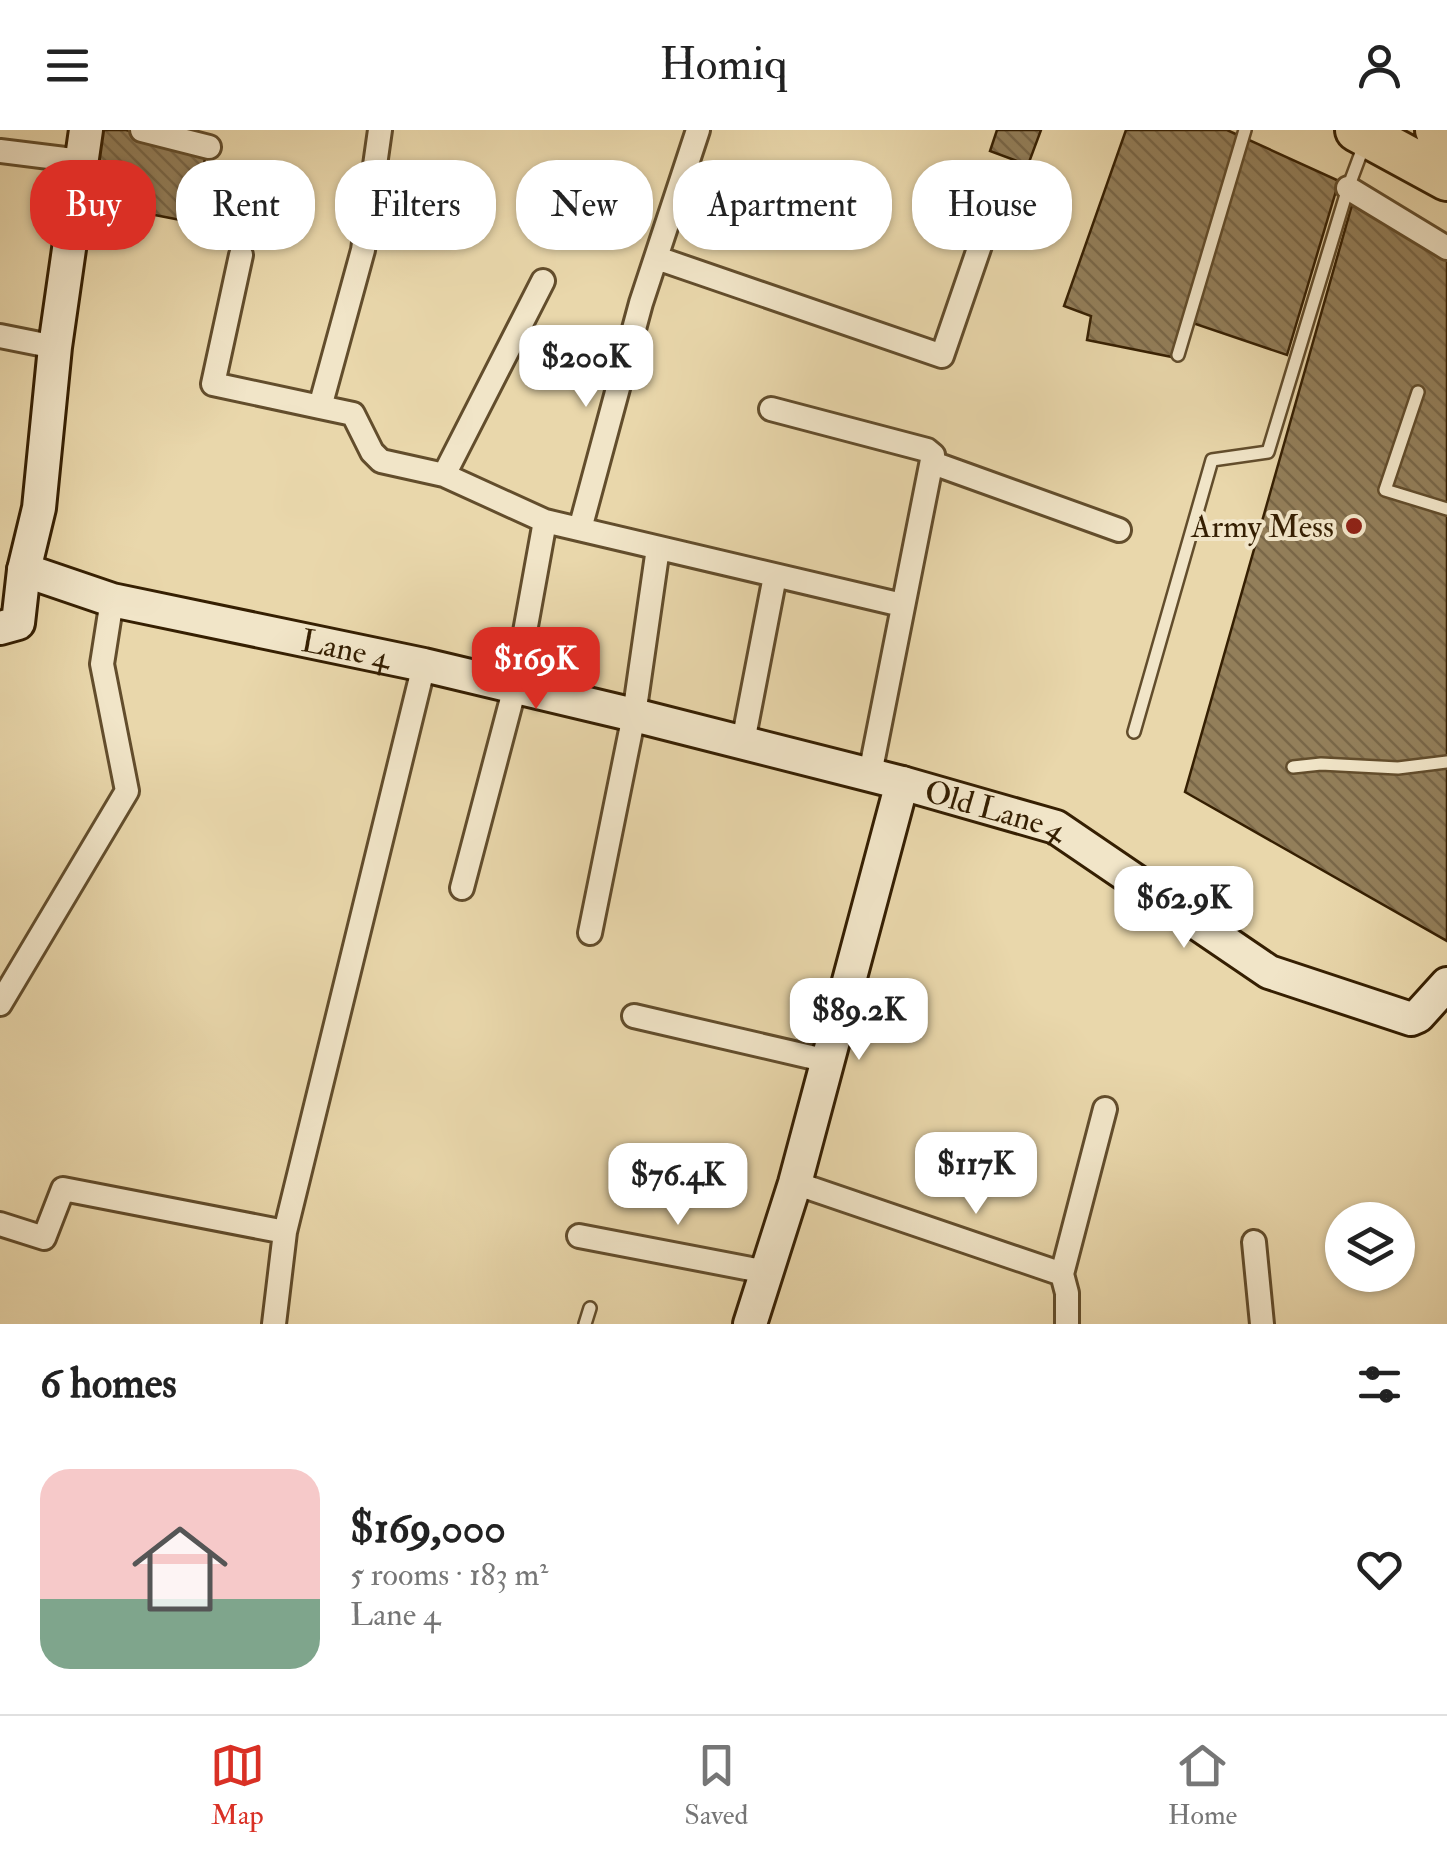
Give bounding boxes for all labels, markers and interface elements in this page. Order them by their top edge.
text: Homiq [659,37,788,93]
icon: menu [40,38,95,93]
icon: person [1352,38,1407,93]
chip: Buy [30,160,156,250]
chip: Rent [176,160,315,250]
chip: Filters [335,160,496,250]
chip: New [516,160,653,250]
chip: Apartment [673,160,892,250]
chip: House [912,160,1072,250]
pin: $200K [516,325,656,410]
text: $200K [541,337,631,377]
place label: Army Mess [1190,507,1334,547]
marker: Army Mess [1343,515,1365,537]
street label: Lane 4 [298,621,396,679]
pin: $169K [466,627,606,712]
text: $169K [494,639,578,679]
street label: Old Lane 4 [920,772,1077,852]
pin: $62.9K [1103,866,1265,951]
text: $62.9K [1136,878,1232,918]
pin: $89.2K [778,978,940,1063]
text: $89.2K [812,990,906,1030]
pin: $117K [906,1132,1046,1217]
pin: $76.4K [597,1143,759,1228]
text: $117K [937,1144,1015,1184]
text: $76.4K [630,1155,726,1195]
map controls [1325,1202,1415,1292]
button: layers [1325,1202,1415,1292]
icon: filters [1352,1357,1407,1412]
text: 6 homes [40,1358,177,1410]
text: $169,000 [350,1503,506,1555]
icon: home [120,1509,240,1629]
icon: heart [1352,1542,1407,1597]
text: 5 rooms · 183 m² [350,1555,548,1595]
text: Lane 4 [350,1595,440,1635]
tab: Map [210,1738,265,1833]
tab: Saved [684,1738,748,1833]
tab: Home [1168,1738,1237,1833]

